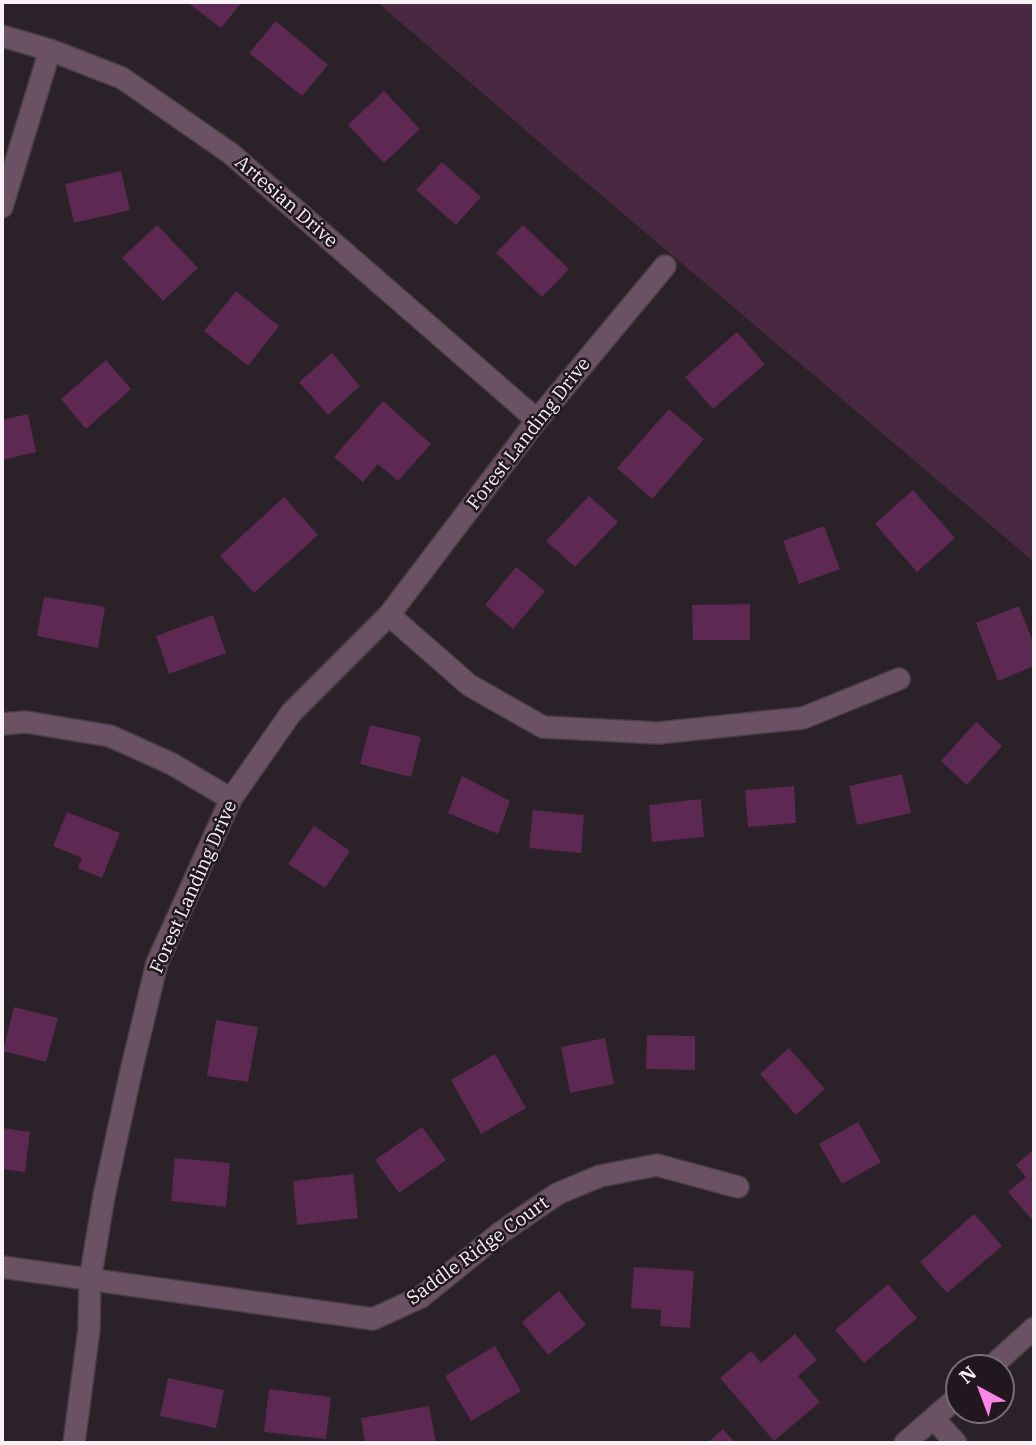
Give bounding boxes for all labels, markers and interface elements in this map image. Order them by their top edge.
street label: Artesian Drive [230,151,342,253]
street label: Forest Landing Drive [462,353,596,515]
street label: Forest Landing Drive [146,797,242,977]
street label: Saddle Ridge Court [403,1192,553,1310]
north arrow [945,1354,1015,1424]
text: N [954,1361,981,1389]

